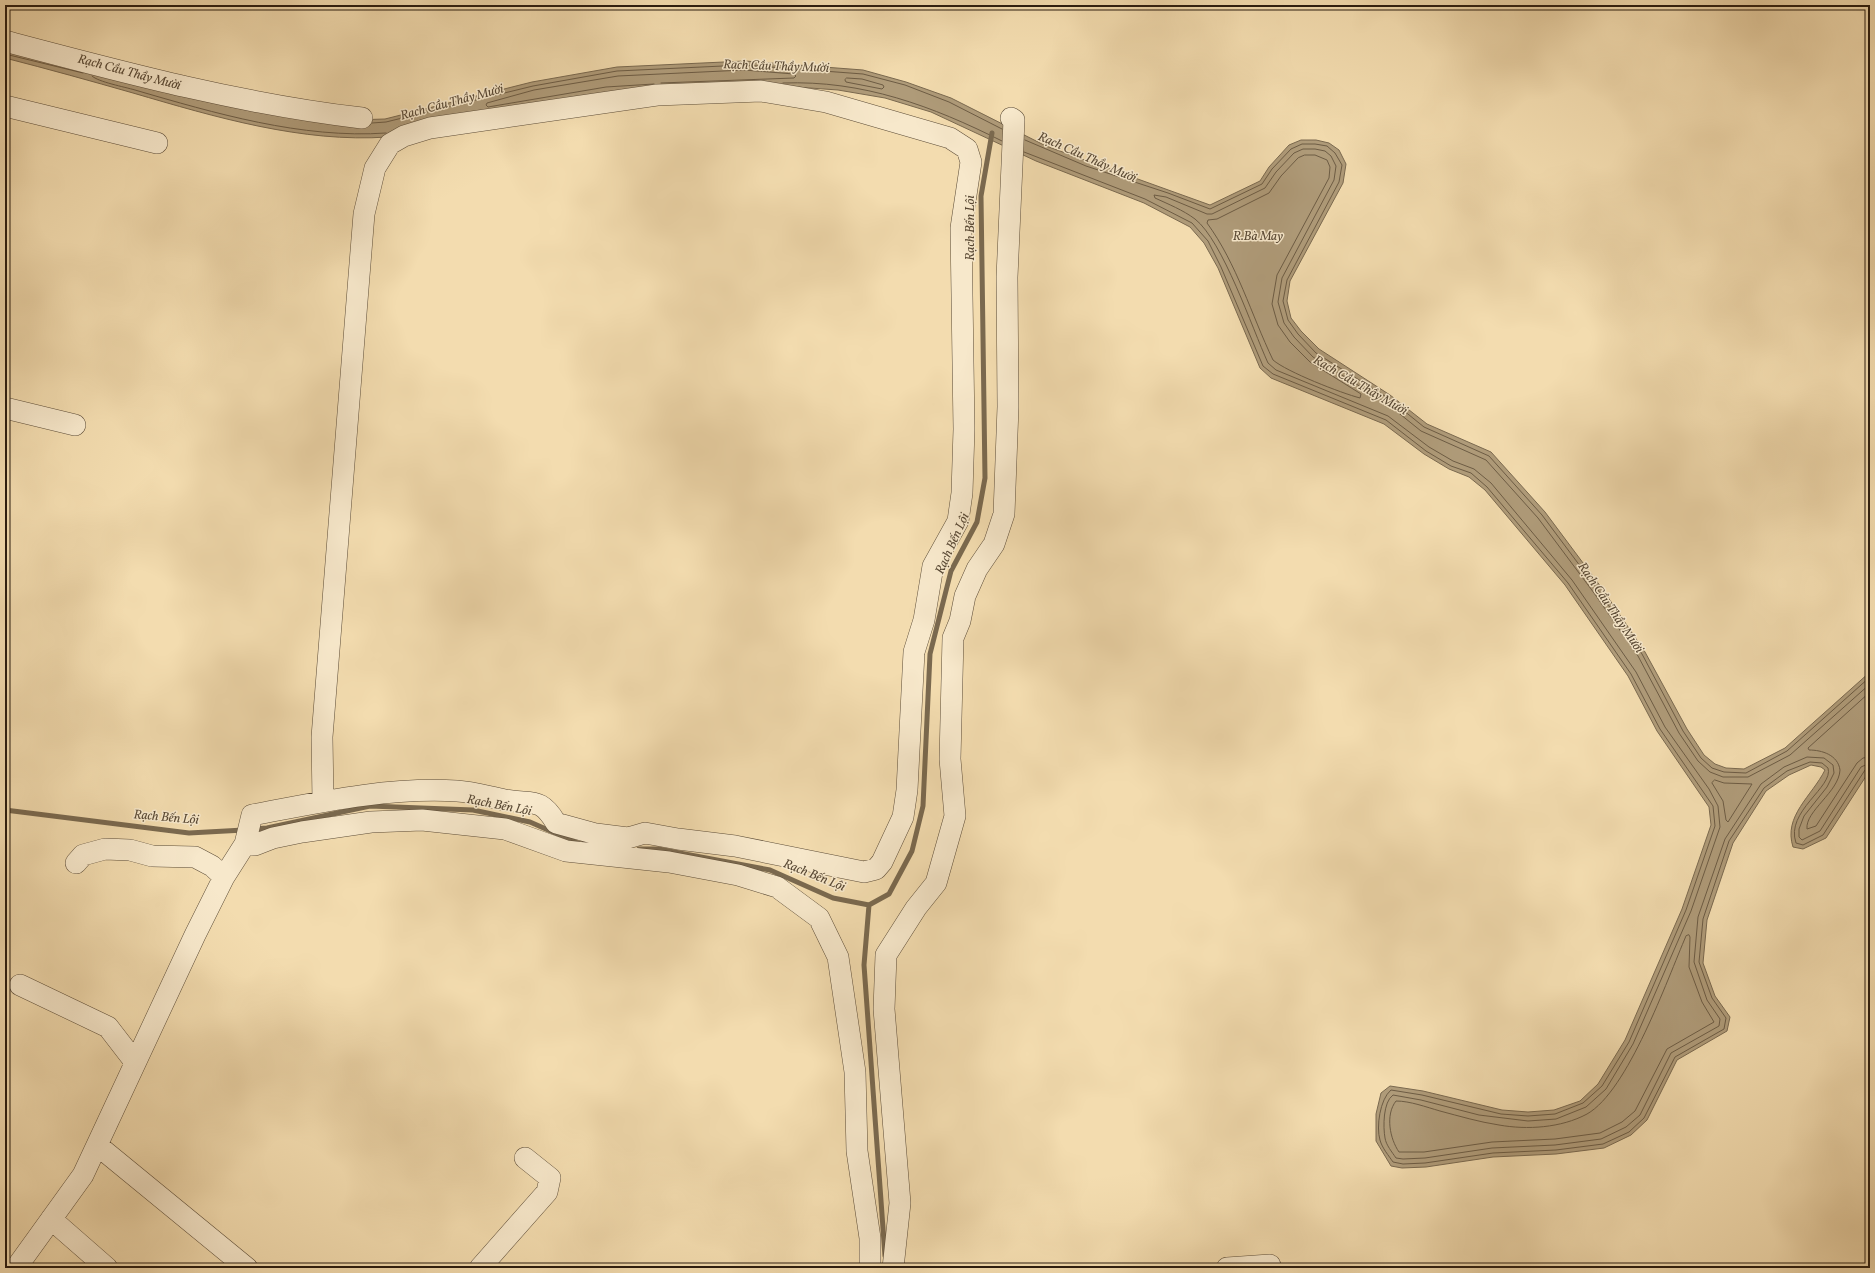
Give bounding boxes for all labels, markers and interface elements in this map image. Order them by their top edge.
water label: Rạch Cầu Thầy Mười [75,51,183,96]
water label: Rạch Cầu Thầy Mười [723,56,830,78]
water label: Rạch Cầu Thầy Mười [398,80,506,125]
water label: Rạch Cầu Thầy Mười [1035,128,1140,188]
water label: Rạch Bến Lội [962,194,980,261]
water label: R.Bà May [1233,228,1283,246]
water label: Rạch Cầu Thầy Mười [1310,352,1411,421]
water label: Rạch Bến Lội [931,510,975,578]
water label: Rạch Cầu Thầy Mười [1573,559,1648,658]
water label: Rạch Bến Lội [465,791,534,821]
water label: Rạch Bến Lội [133,806,200,830]
water label: Rạch Bến Lội [780,855,848,897]

